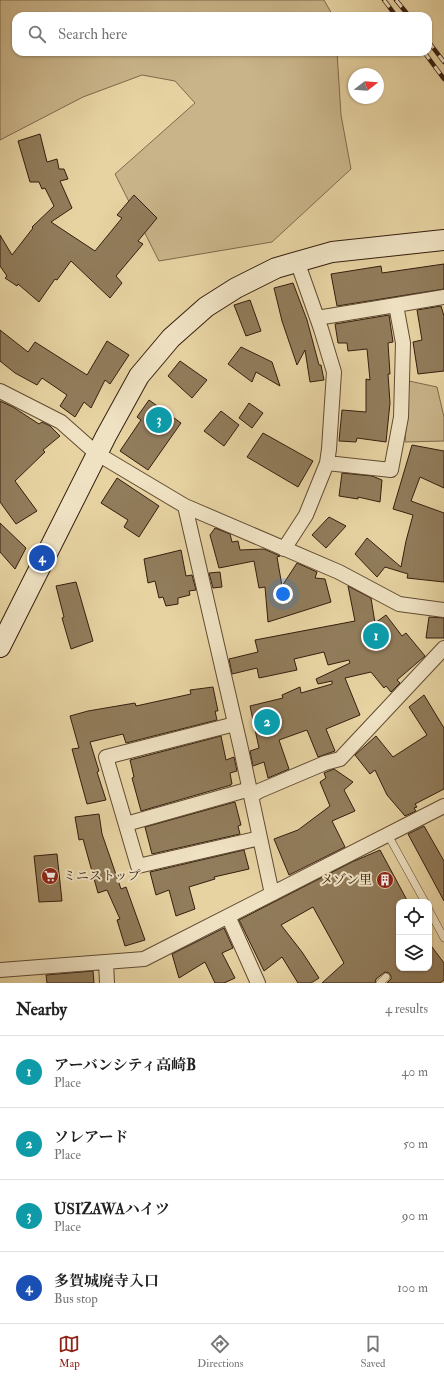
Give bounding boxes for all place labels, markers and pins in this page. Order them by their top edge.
pin: 3 [146,405,172,435]
pin: 4 [29,543,55,573]
pin: 1 [363,621,389,651]
pin: 2 [254,707,280,737]
supermarket icon: ミニストップ [40,866,60,886]
place label: ミニストップ [63,868,141,884]
building icon: メゾン里 [375,870,395,890]
place label: メゾン里 [320,872,372,888]

